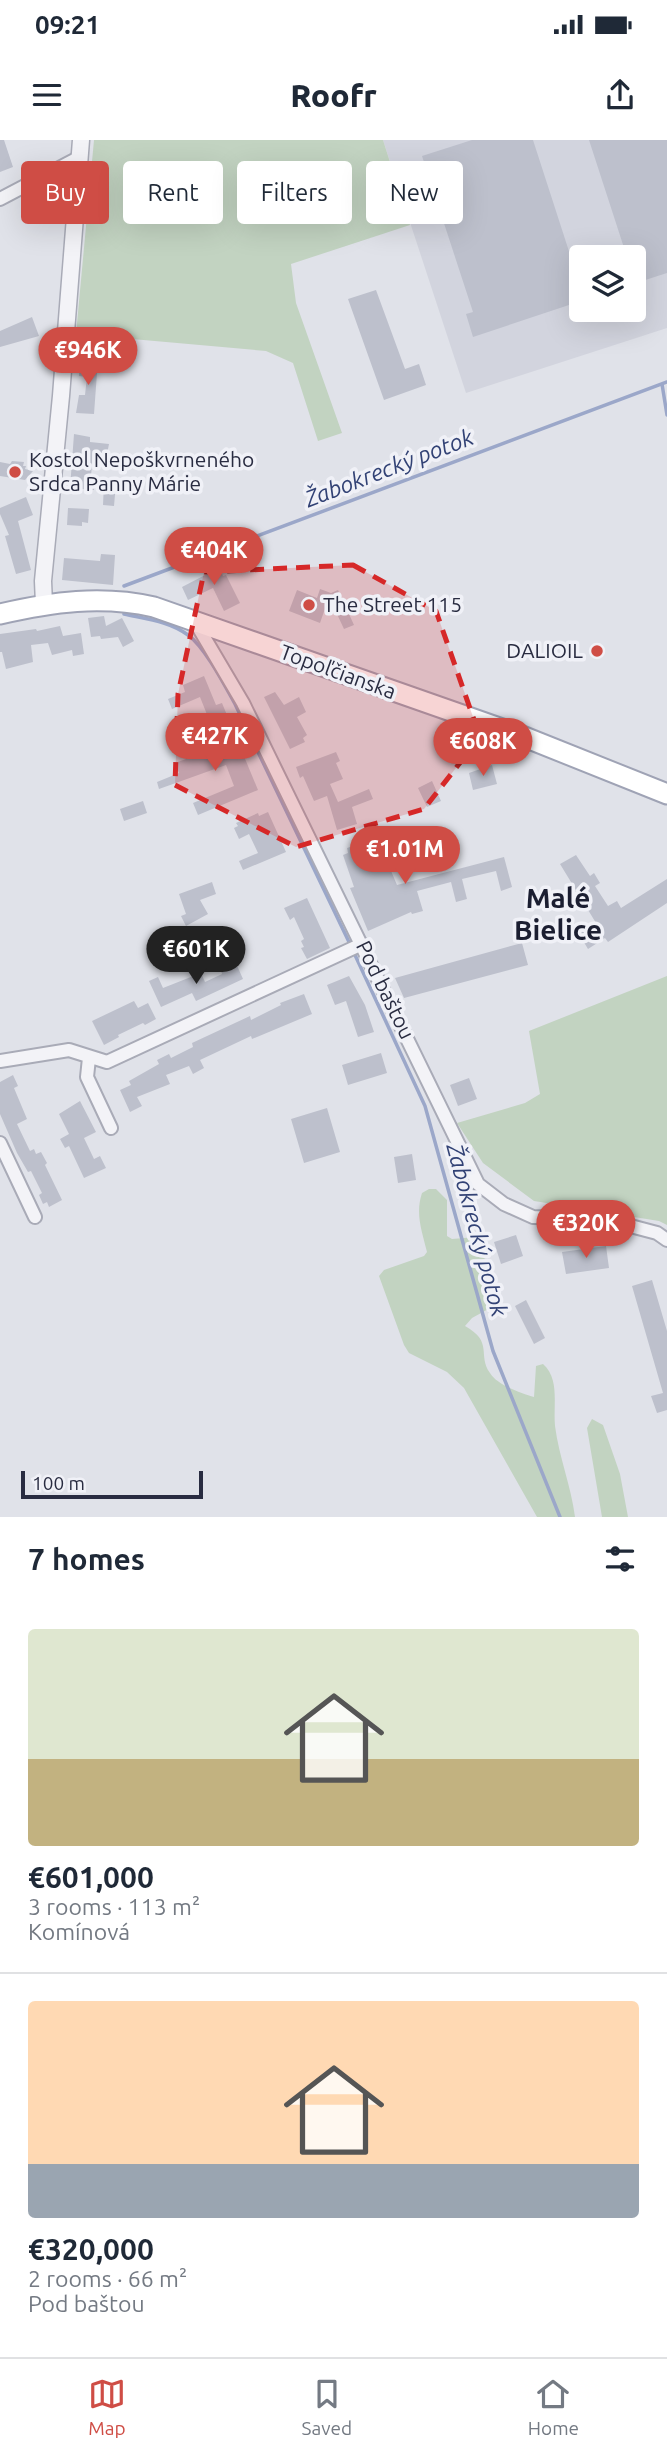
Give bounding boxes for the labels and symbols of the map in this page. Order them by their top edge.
pin: €946K [39,328,137,387]
water label: Žabokrecký potok [300,423,477,512]
place label: Kostol Nepoškvrneného Srdca Panny Márie [29,447,254,495]
marker: Kostol Nepoškvrneného Srdca Panny Márie [7,464,23,480]
pin: €404K [165,528,263,587]
place label: The Street 115 [323,592,462,616]
marker: The Street 115 [301,597,317,613]
place label: DALIOIL [506,638,583,662]
street label: Topoľčianska [277,639,400,703]
marker: DALIOIL [589,643,605,659]
pin: €427K [166,714,264,773]
pin: €608K [434,718,532,778]
pin: €1.01M [348,826,462,886]
district label: Malé Bielice [514,882,602,945]
pin: €601K [147,926,245,986]
street label: Pod baštou [352,936,420,1043]
water label: Žabokrecký potok [442,1139,514,1319]
pin: €320K [537,1200,635,1260]
scale bar [21,1468,203,1500]

